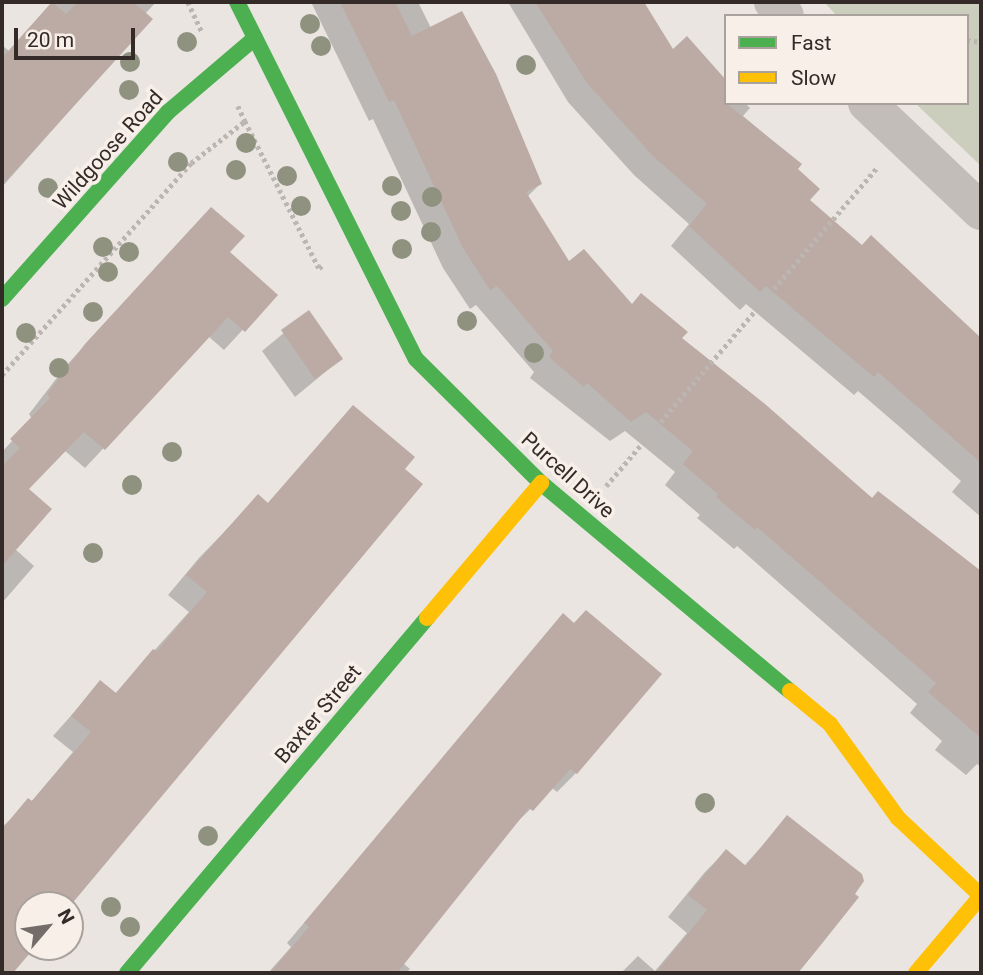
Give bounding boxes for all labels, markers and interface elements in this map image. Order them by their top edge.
scale bar [18,14,138,58]
legend [724,14,969,105]
text: 20 m [27,28,74,52]
text: Fast [791,31,831,55]
text: Slow [791,66,836,90]
street label: Wildgoose Road [48,85,168,215]
street label: Purcell Drive [516,427,620,523]
street label: Baxter Street [270,660,366,768]
north arrow [14,891,84,961]
text: N [53,905,79,928]

